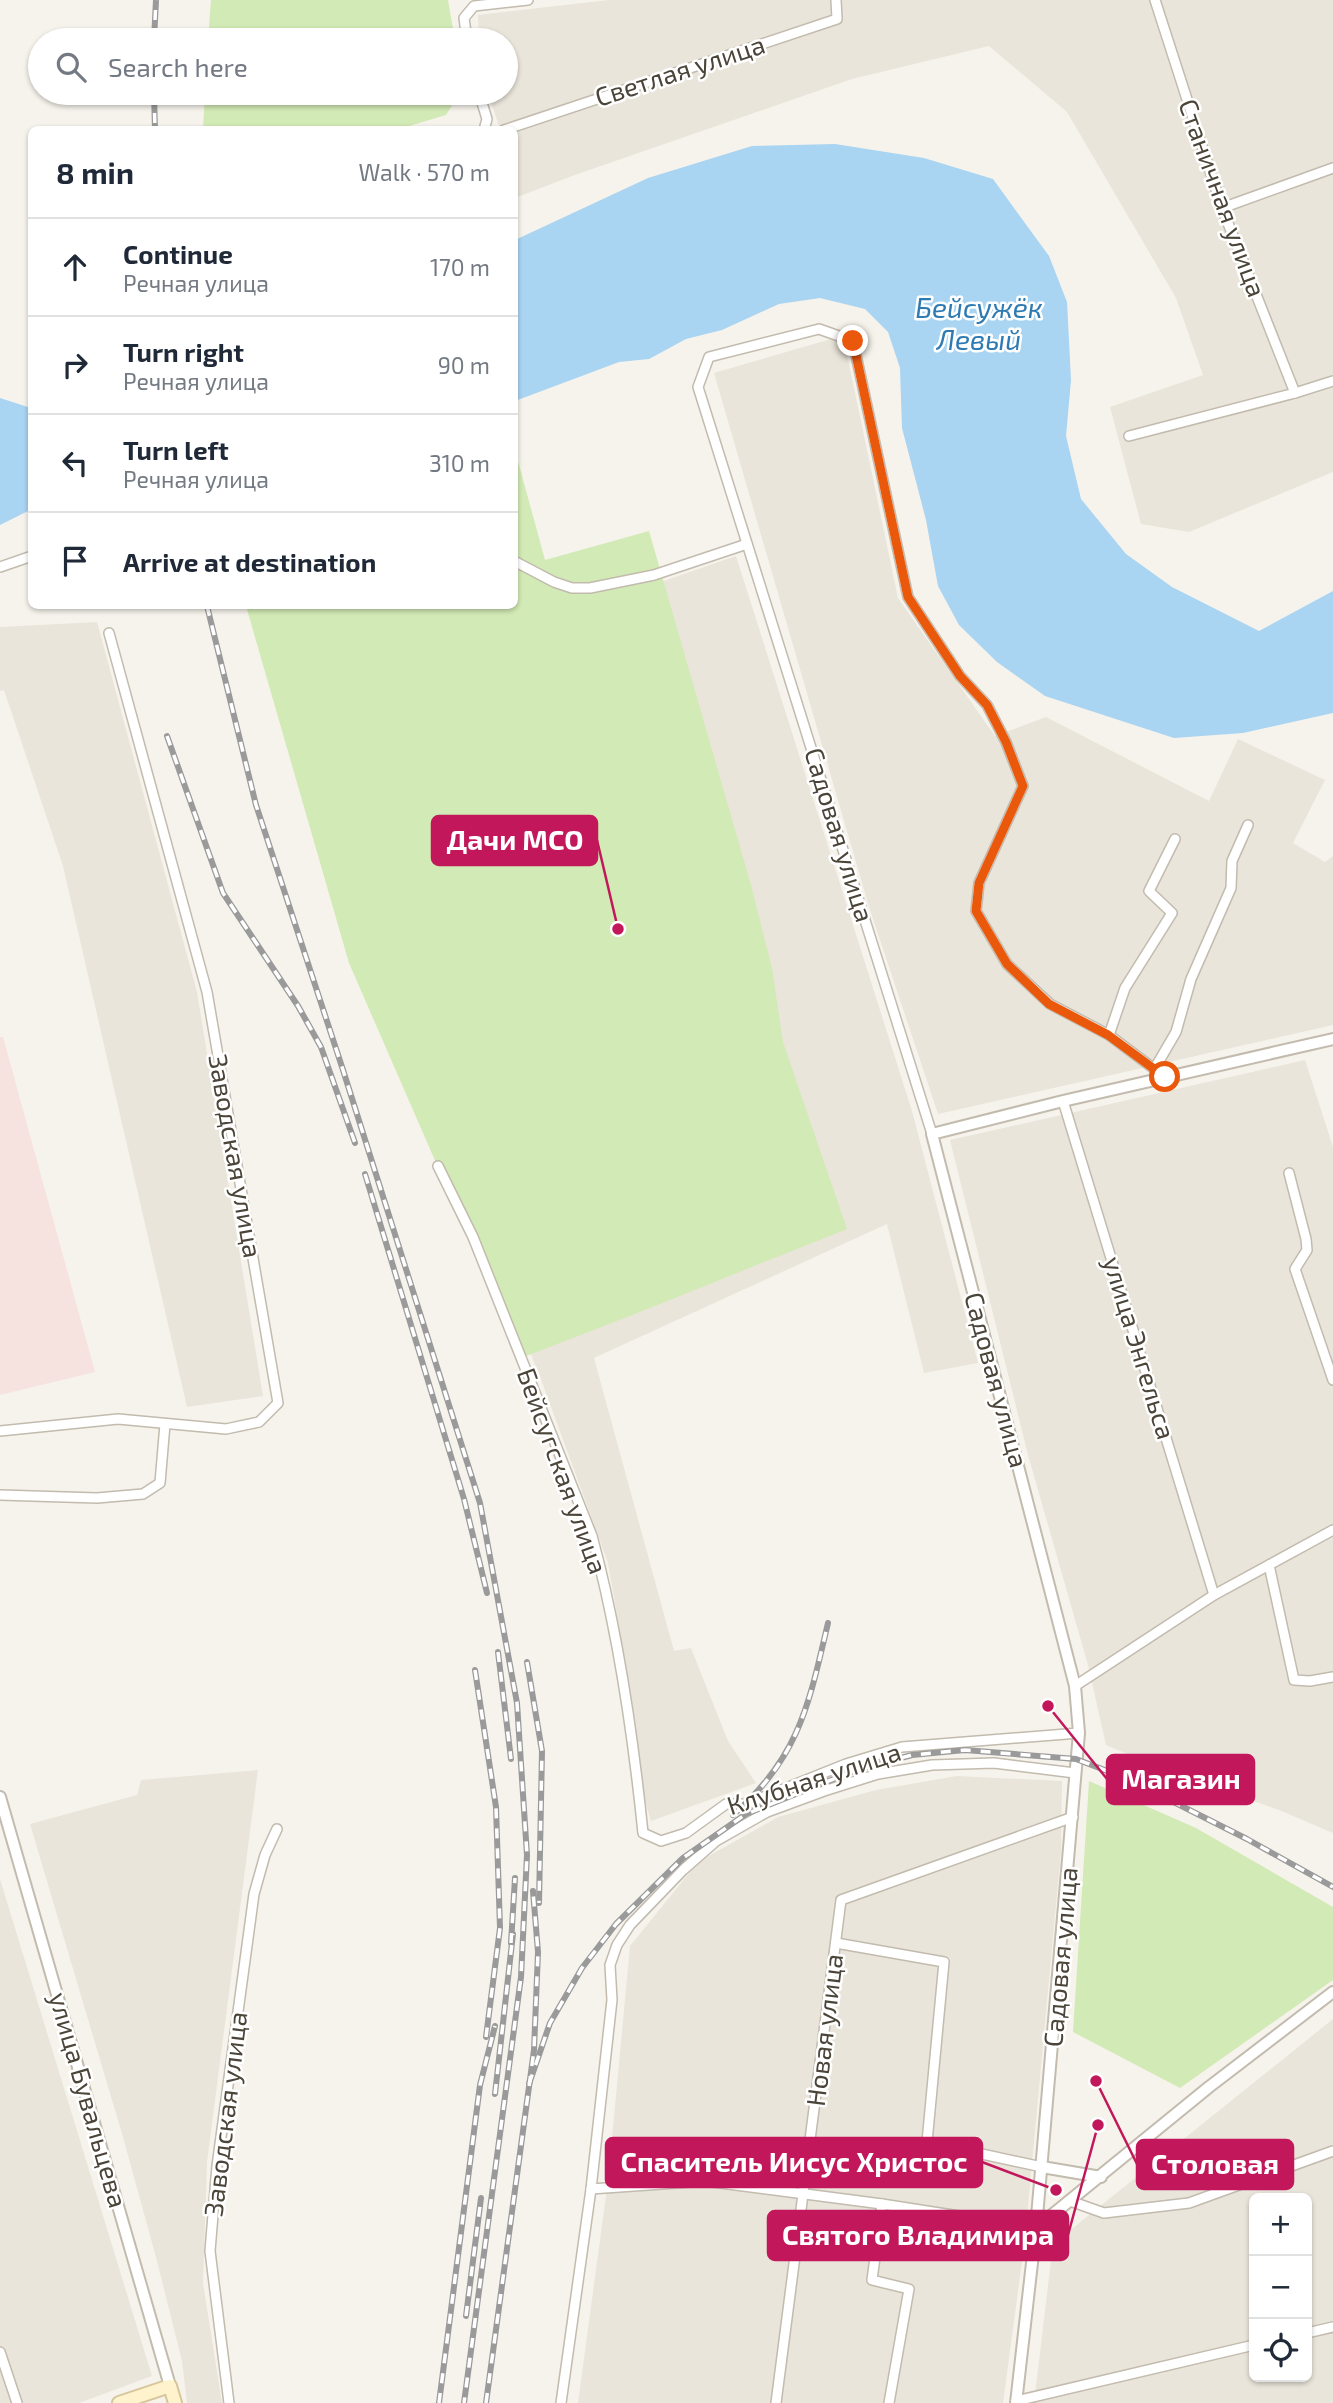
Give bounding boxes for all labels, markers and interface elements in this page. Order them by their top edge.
street label: Светлая улица [591,27,769,113]
search box [28,28,518,105]
icon: search [52,48,90,86]
text: Search here [108,51,248,82]
street label: Станичная улица [1172,94,1274,301]
text: 8 min [56,154,134,190]
text: Walk · 570 m [359,158,490,186]
text: Continue [123,238,233,269]
icon: ahead [56,248,94,286]
text: 170 m [430,253,490,281]
text: Речная улица [123,269,269,297]
water label: Бейсужёк Левый [915,290,1043,356]
route end [837,325,868,356]
text: Turn right [123,336,244,367]
icon: right [56,346,94,384]
text: 90 m [438,351,490,379]
text: Речная улица [123,367,269,395]
text: Turn left [123,434,229,465]
icon: left [56,444,94,482]
text: 310 m [429,449,490,477]
text: Речная улица [123,465,269,493]
icon: arrive [56,542,94,580]
text: Arrive at destination [123,546,376,577]
street label: Садовая улица [798,744,882,926]
callout: Дачи МСО [432,816,597,865]
text: Дачи МСО [447,822,583,856]
street label: Заводская улица [202,1051,270,1260]
route start [1149,1061,1180,1092]
street label: улица Энгельса [1097,1252,1183,1443]
street label: Садовая улица [958,1288,1036,1471]
street label: Бейсугская улица [511,1363,615,1578]
street label: Клубная улица [723,1735,905,1821]
callout: Магазин [1107,1755,1254,1804]
text: Магазин [1121,1761,1241,1795]
street label: Садовая улица [1036,1866,1084,2048]
street label: Новая улица [799,1952,849,2108]
street label: улица Бувальцева [43,1988,135,2211]
street label: Заводская улица [197,2010,253,2218]
callout: Спаситель Иисус Христос [606,2138,982,2187]
callout: Столовая [1137,2140,1293,2189]
text: Спаситель Иисус Христос [620,2144,968,2178]
text: Столовая [1151,2146,1279,2180]
map controls [1249,2193,1312,2382]
button: + [1249,2193,1312,2256]
callout: Святого Владимира [768,2211,1068,2260]
text: Святого Владимира [782,2217,1054,2251]
button: − [1249,2256,1312,2319]
button: locate [1249,2319,1312,2382]

